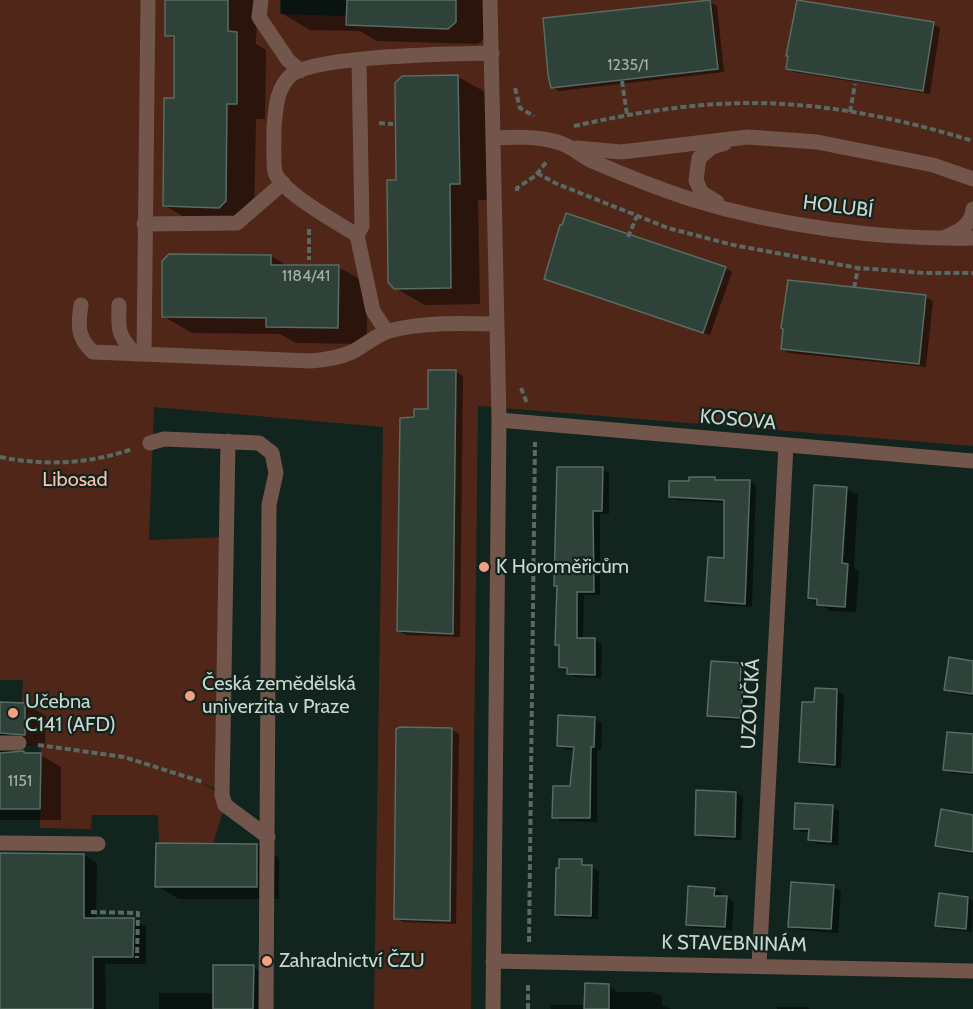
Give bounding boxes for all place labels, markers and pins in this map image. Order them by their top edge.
place label: K Horoměřicům [496,555,629,579]
marker: K Horoměřicům [477,560,491,574]
place label: Česká zemědělská univerzita v Praze [202,672,356,719]
marker: Česká zemědělská univerzita v Praze [183,689,197,703]
place label: Učebna C141 (AFD) [25,690,116,737]
marker: Učebna C141 (AFD) [6,706,20,720]
place label: Zahradnictví ČZU [279,949,425,973]
marker: Zahradnictví ČZU [260,954,274,968]

